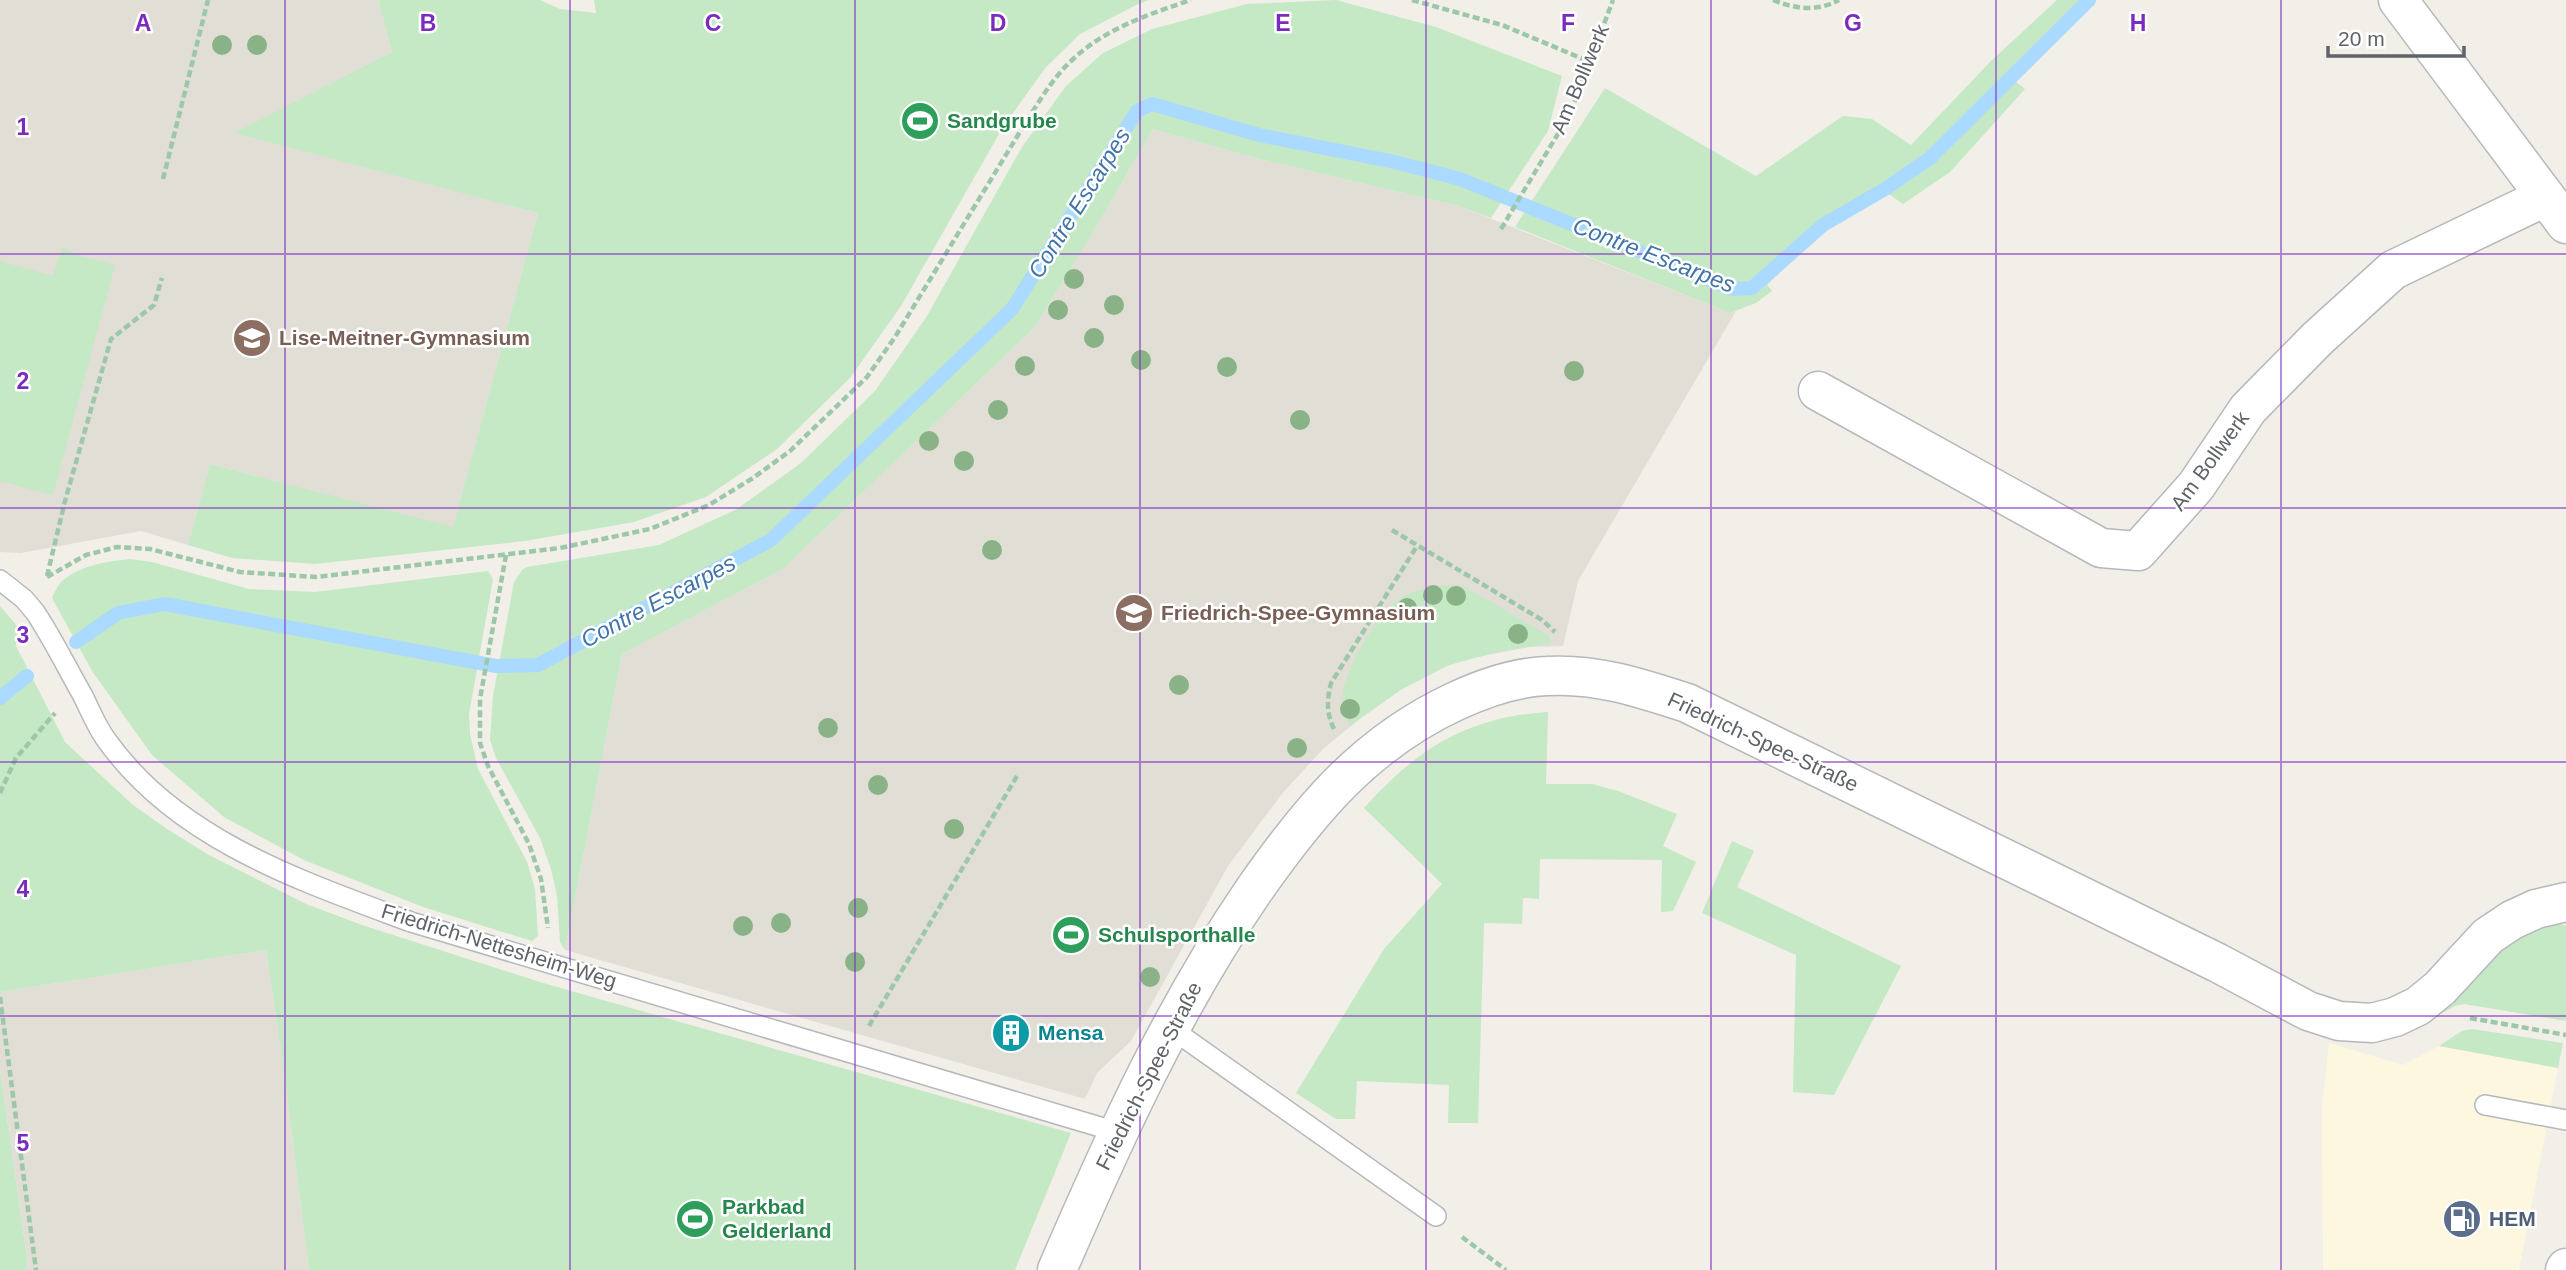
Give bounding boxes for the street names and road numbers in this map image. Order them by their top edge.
street label: Am Bollwerk [1546,20,1613,137]
street label: Am Bollwerk [2166,406,2253,515]
street label: Friedrich-Spee-Straße [1664,687,1862,796]
street label: Friedrich-Nettesheim-Weg [379,899,620,992]
street label: Friedrich-Spee-Straße [1091,978,1206,1174]

